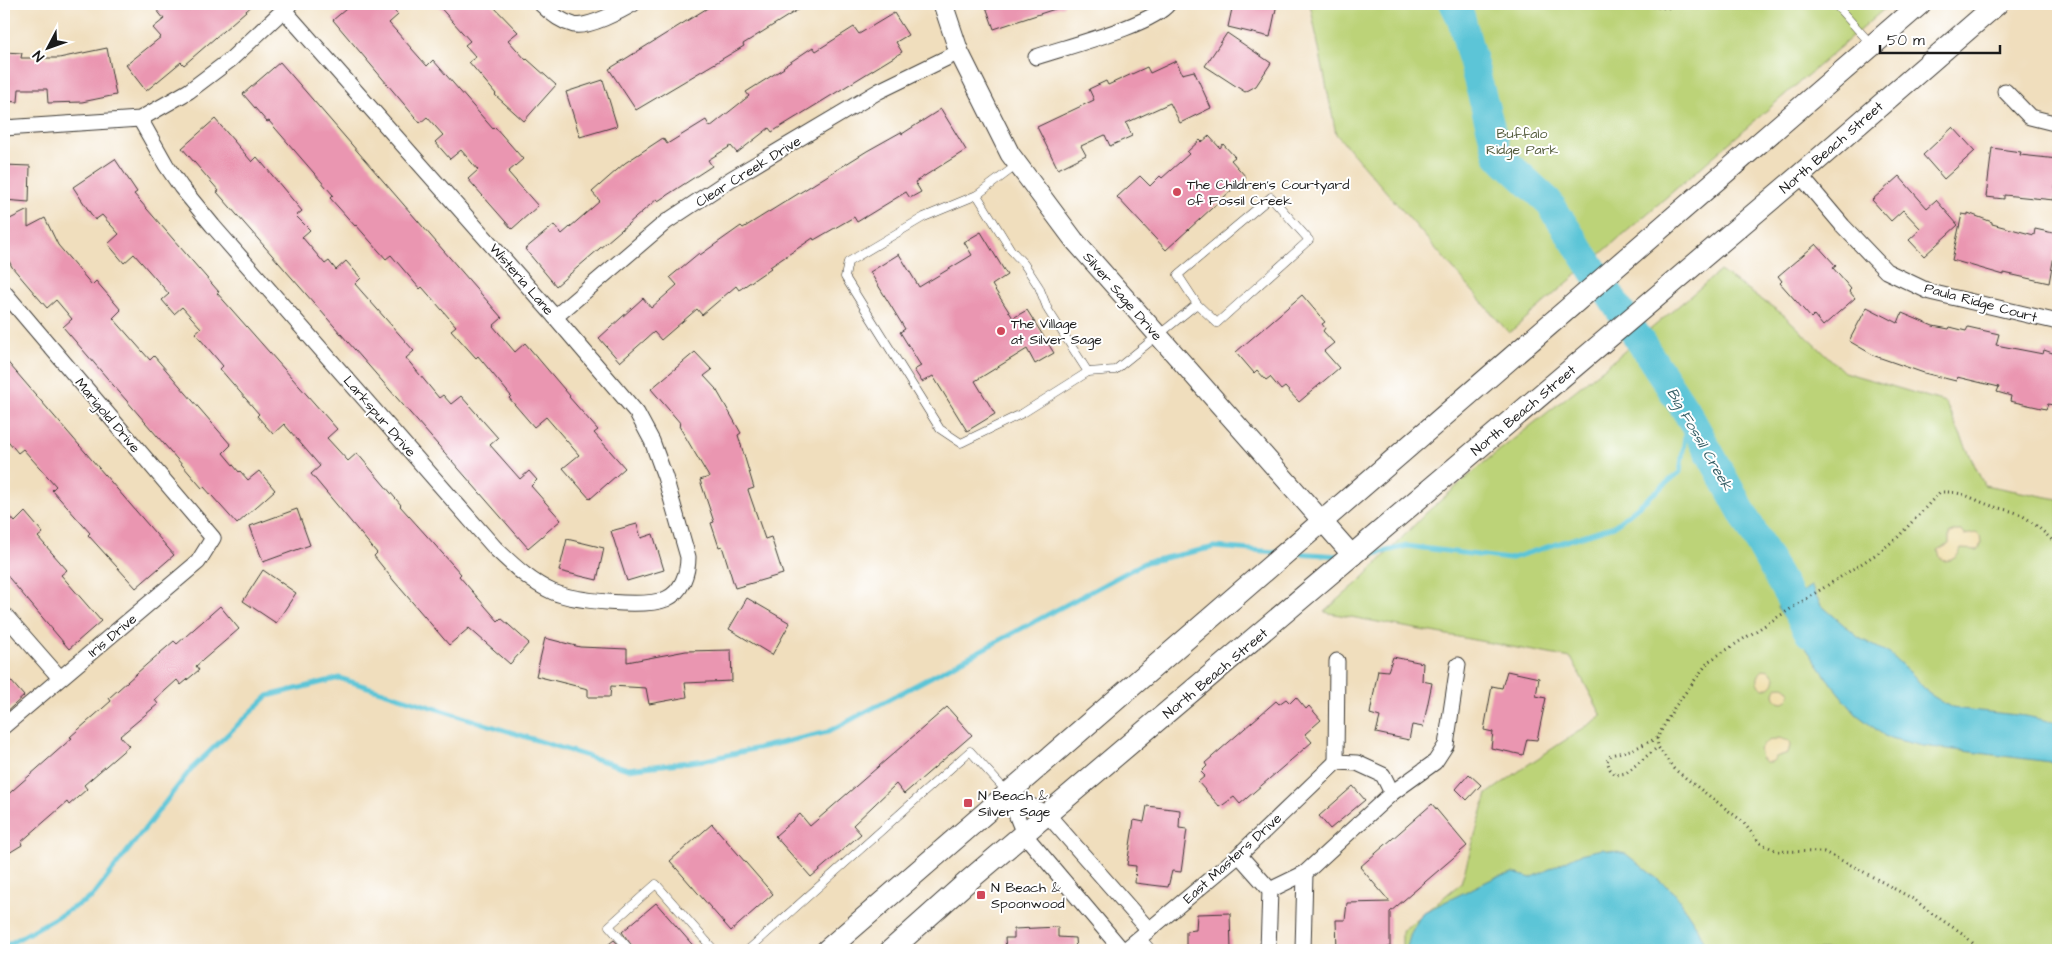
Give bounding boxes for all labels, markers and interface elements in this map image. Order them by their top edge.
north arrow [22,22,72,72]
scale bar [1880,22,2000,54]
text: 50 m [1887,30,1925,51]
text: N [28,46,49,66]
street label: North Beach Street [1775,97,1888,199]
park label: Buffalo Ridge Park [1486,124,1558,160]
street label: Clear Creek Drive [692,131,805,212]
place label: The Children's Courtyard of Fossil Creek [1187,175,1349,211]
marker: The Children's Courtyard of Fossil Creek [1171,186,1183,198]
street label: Wisteria Lane [484,239,558,320]
street label: Silver Sage Drive [1078,248,1167,346]
street label: Paula Ridge Court [1922,278,2040,328]
place label: The Village at Silver Sage [1011,314,1102,350]
marker: The Village at Silver Sage [995,325,1007,337]
street label: North Beach Street [1467,361,1581,461]
street label: Larkspur Drive [338,372,421,462]
street label: Marigold Drive [70,374,145,458]
water label: Big Fossil Creek [1661,384,1738,496]
street label: Iris Drive [84,609,142,662]
street label: North Beach Street [1159,624,1273,724]
place label: N Beach & Silver Sage [978,786,1051,822]
marker: N Beach & Silver Sage [962,797,974,809]
street label: East Masters Drive [1179,809,1287,909]
place label: N Beach & Spoonwood [991,878,1065,914]
marker: N Beach & Spoonwood [975,889,987,901]

